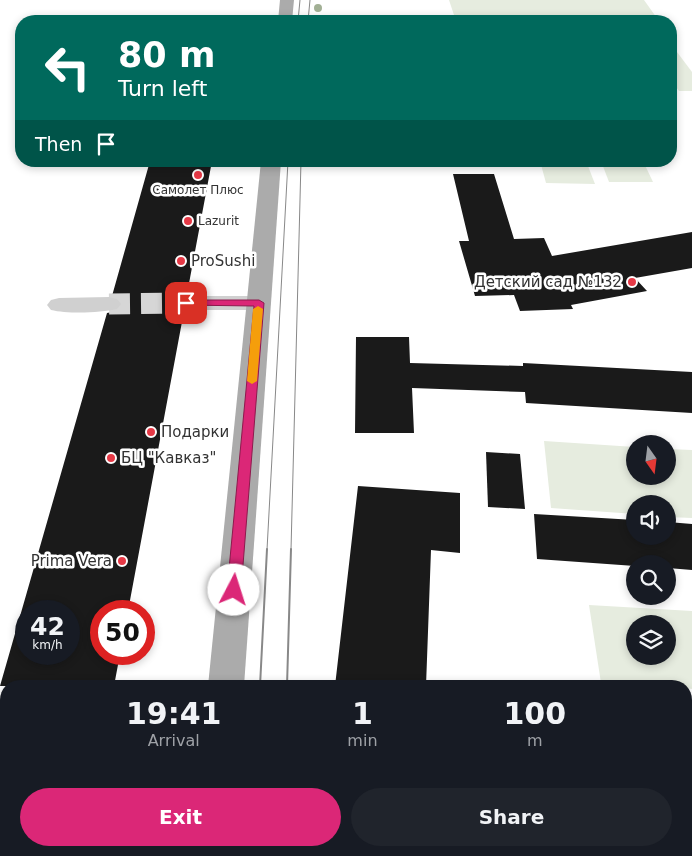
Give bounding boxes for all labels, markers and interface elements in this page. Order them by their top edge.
icon: left [35,35,100,100]
text: 80 m [118,35,215,75]
text: Turn left [118,76,207,101]
icon: arrive [92,130,120,158]
text: Then [35,133,82,155]
marker: Самолет Плюс [192,169,204,181]
place label: Самолет Плюс [152,183,244,197]
place label: Lazurit [198,214,239,228]
marker: Lazurit [182,215,194,227]
place label: ProSushi [191,252,255,270]
marker: ProSushi [175,255,187,267]
place label: Детский сад №132 [474,273,622,291]
marker: Детский сад №132 [626,276,638,288]
pin [165,282,207,324]
icon: arrive [172,289,200,317]
place label: Подарки [161,423,229,441]
marker: Подарки [145,426,157,438]
north arrow [626,435,676,485]
map controls [626,435,676,665]
place label: БЦ "Кавказ" [121,449,216,467]
marker: БЦ "Кавказ" [105,452,117,464]
button: sound [626,495,676,545]
place label: Prima Vera [31,552,112,570]
marker: Prima Vera [116,555,128,567]
button: search [626,555,676,605]
position arrow [207,563,259,615]
speed limit sign: 50 [90,600,155,665]
text: 42 [30,612,65,641]
button: layers [626,615,676,665]
text: km/h [32,638,63,652]
text: 19:41 [126,696,221,731]
text: 1 [352,696,373,731]
text: 100 [503,696,566,731]
text: Arrival [148,731,200,750]
text: min [347,731,378,750]
text: m [527,731,543,750]
button: Exit [20,788,341,846]
button: Share [351,788,672,846]

